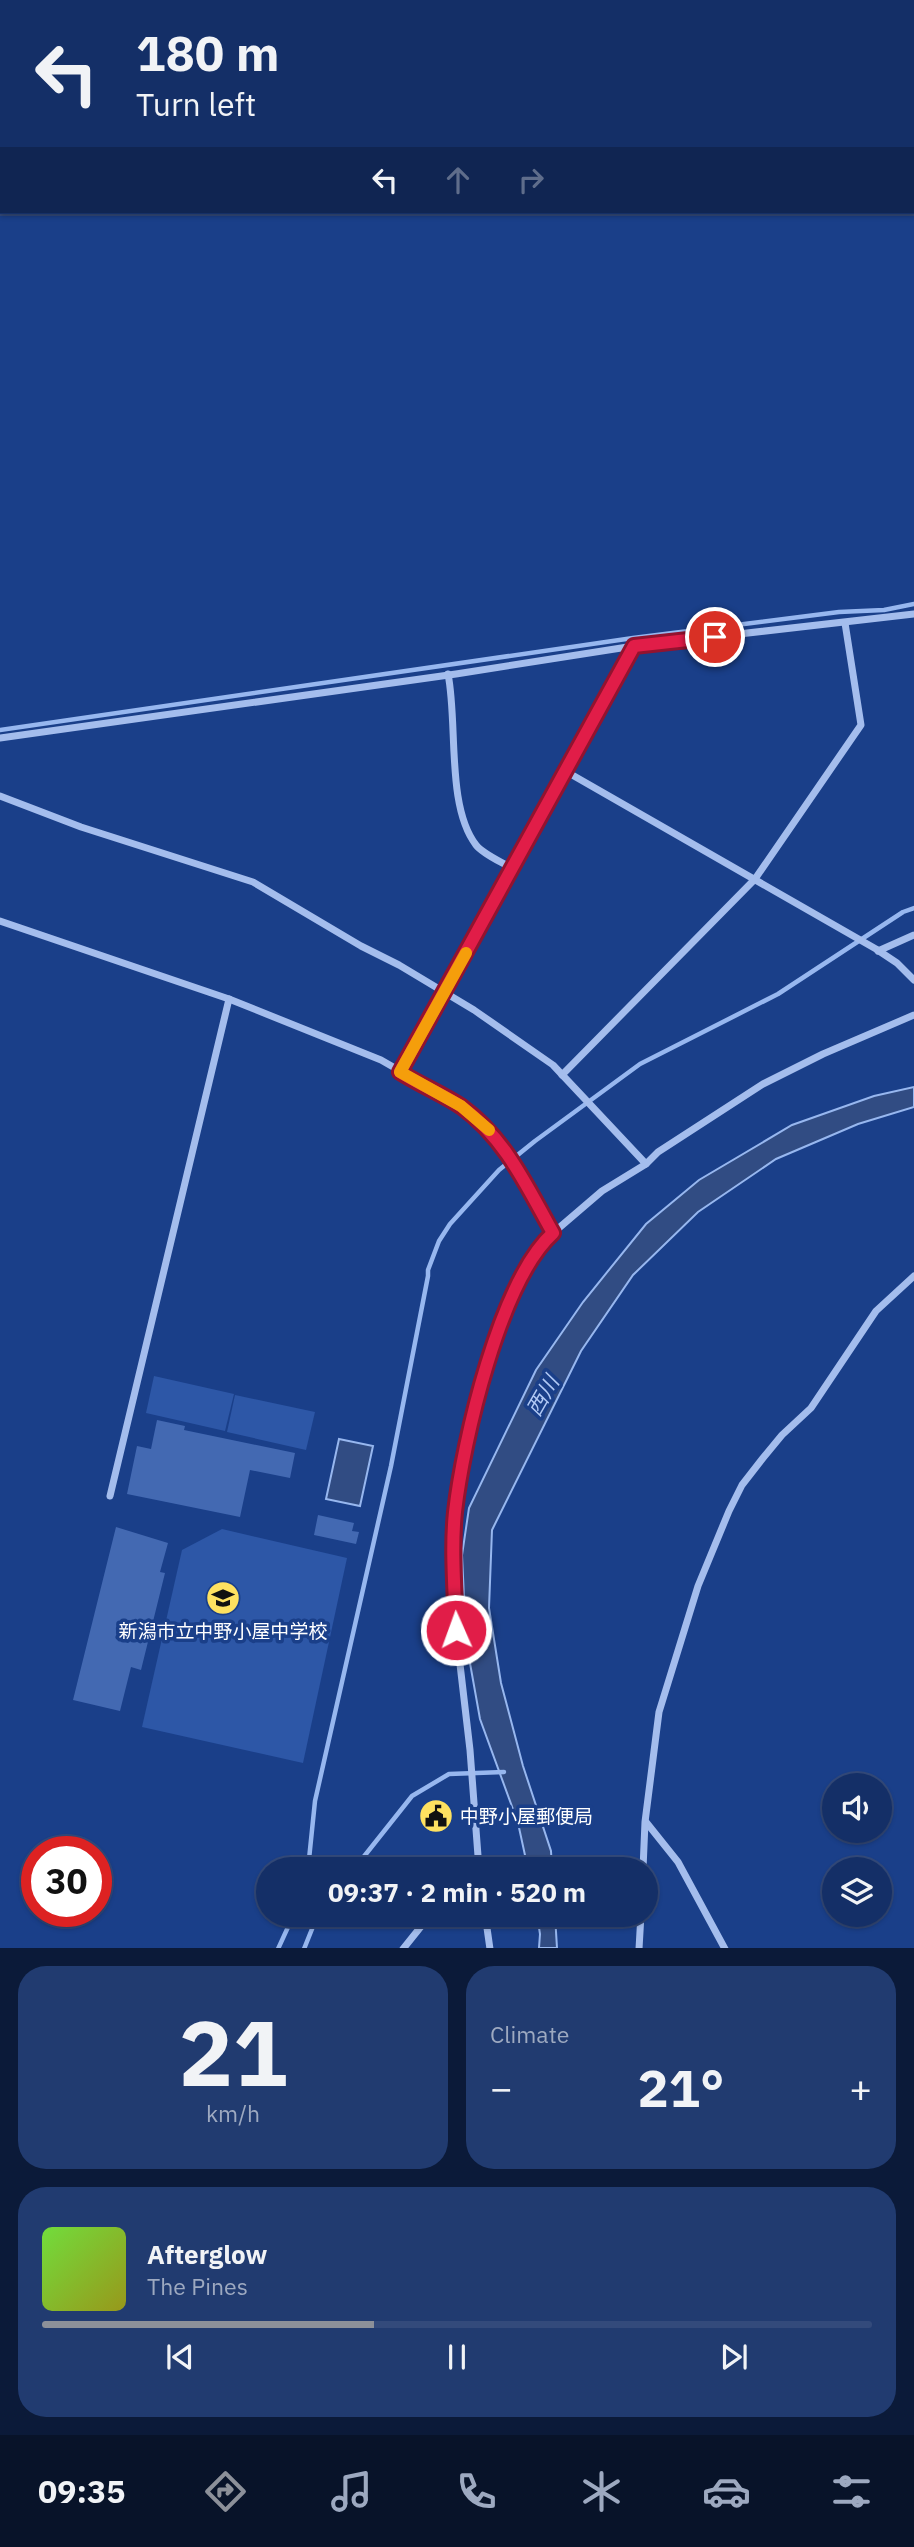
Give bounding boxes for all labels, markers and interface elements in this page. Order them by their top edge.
text: 180 m [136,21,280,84]
icon: left [21,28,112,119]
text: Turn left [136,83,256,125]
icon: left [366,161,404,199]
icon: ahead [439,161,477,199]
icon: right [512,161,550,199]
pin [685,607,745,667]
icon: arrive [696,618,734,656]
water label: 西川 [520,1369,566,1421]
school or university icon: 新潟市立中野小屋中学校 [204,1579,242,1617]
position arrow [419,1593,493,1667]
place label: 新潟市立中野小屋中学校 [118,1619,328,1643]
map controls [822,1773,892,1927]
button: sound [822,1773,892,1843]
public building icon: 中野小屋郵便局 [417,1797,455,1835]
place label: 中野小屋郵便局 [460,1804,593,1828]
speed limit sign: 30 [21,1836,112,1927]
button: layers [822,1857,892,1927]
text: 09:37 · 2 min · 520 m [328,1875,586,1909]
text: 21 [178,1993,288,2111]
text: Climate [490,2019,569,2049]
text: 21° [638,2054,724,2121]
text: − [490,2063,513,2112]
text: + [849,2063,872,2112]
text: km/h [206,2098,260,2128]
text: Afterglow [147,2237,267,2271]
text: The Pines [147,2271,248,2301]
icon: previous [161,2338,199,2376]
icon: pause [438,2338,476,2376]
icon: next [715,2338,753,2376]
icon: directions [201,2467,250,2516]
icon: music [327,2467,376,2516]
icon: phone [452,2467,501,2516]
icon: climate [577,2467,626,2516]
icon: car [702,2467,751,2516]
icon: filters [827,2467,876,2516]
text: 09:35 [38,2470,125,2512]

